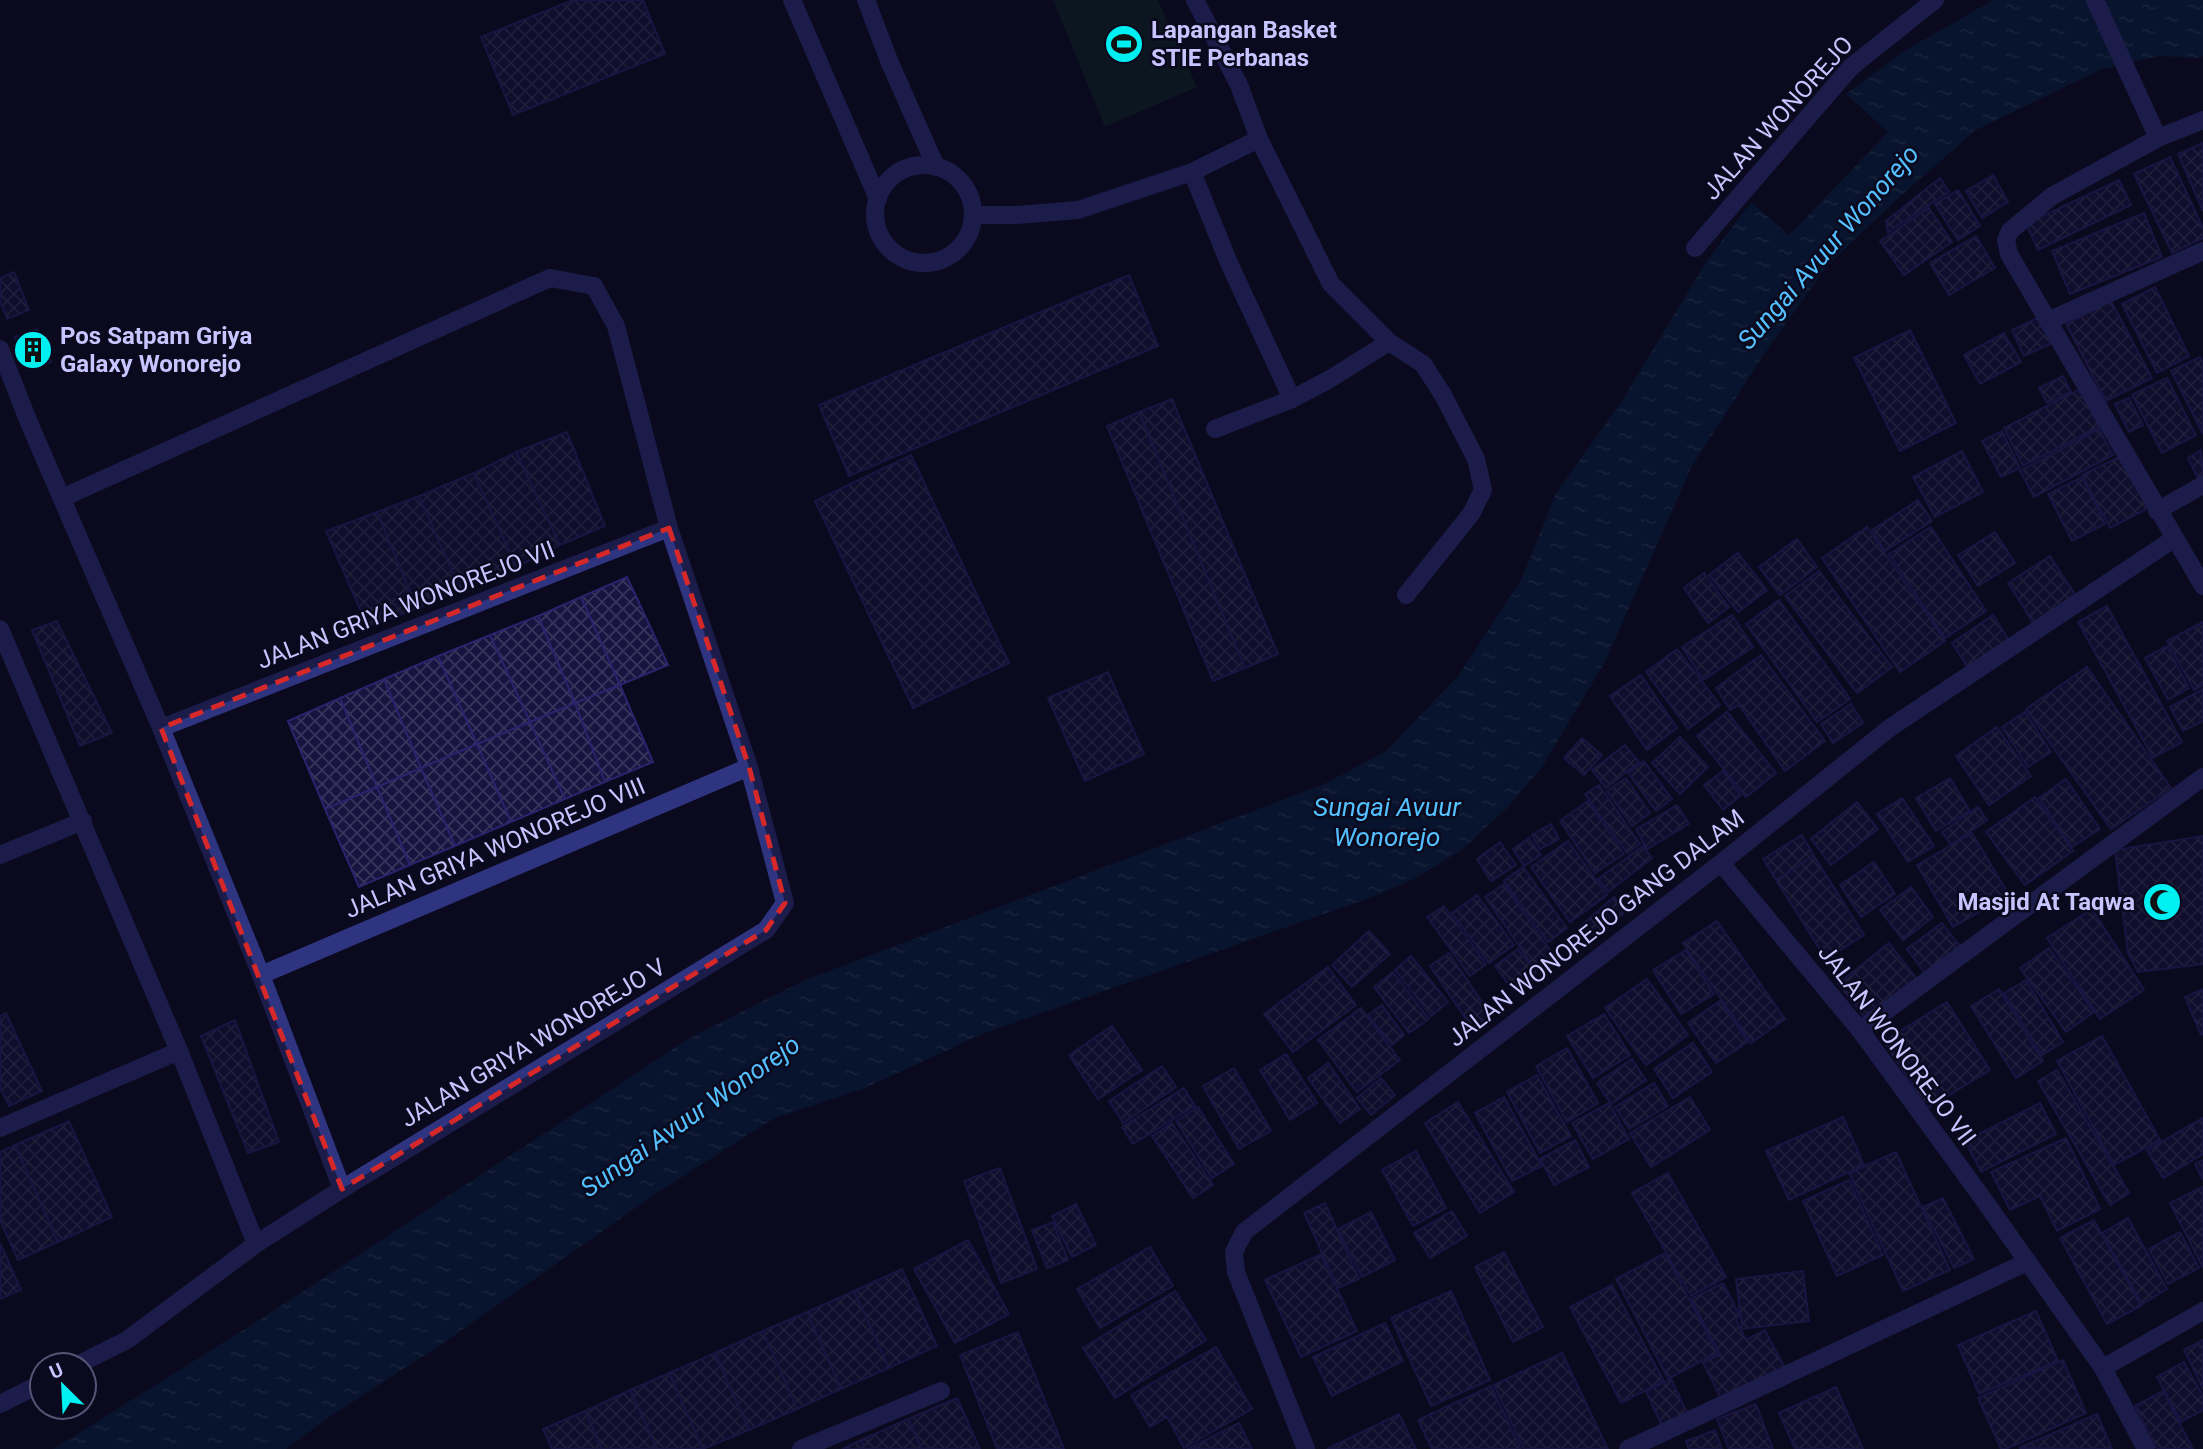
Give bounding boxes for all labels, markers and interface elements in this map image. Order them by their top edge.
place label: Lapangan Basket STIE Perbanas [1151,16,1337,72]
sports icon: Lapangan Basket STIE Perbanas [1103,23,1145,65]
street label: JALAN WONOREJO [1697,31,1859,205]
water label: Sungai Avuur Wonorejo [1731,139,1925,355]
place label: Pos Satpam Griya Galaxy Wonorejo [60,322,252,378]
building icon: Pos Satpam Griya Galaxy Wonorejo [12,329,54,371]
street label: JALAN GRIYA WONOREJO VII [253,535,559,675]
street label: JALAN GRIYA WONOREJO VIII [341,772,649,924]
water label: Sungai Avuur Wonorejo [1313,792,1462,852]
street label: JALAN WONOREJO GANG DALAM [1442,804,1750,1052]
mosque icon: Masjid At Taqwa [2141,881,2183,923]
place label: Masjid At Taqwa [1957,888,2135,916]
street label: JALAN WONOREJO VII [1812,939,1982,1151]
street label: JALAN GRIYA WONOREJO V [396,953,670,1133]
water label: Sungai Avuur Wonorejo [575,1029,805,1203]
north arrow [28,1351,98,1421]
text: U [46,1358,67,1384]

